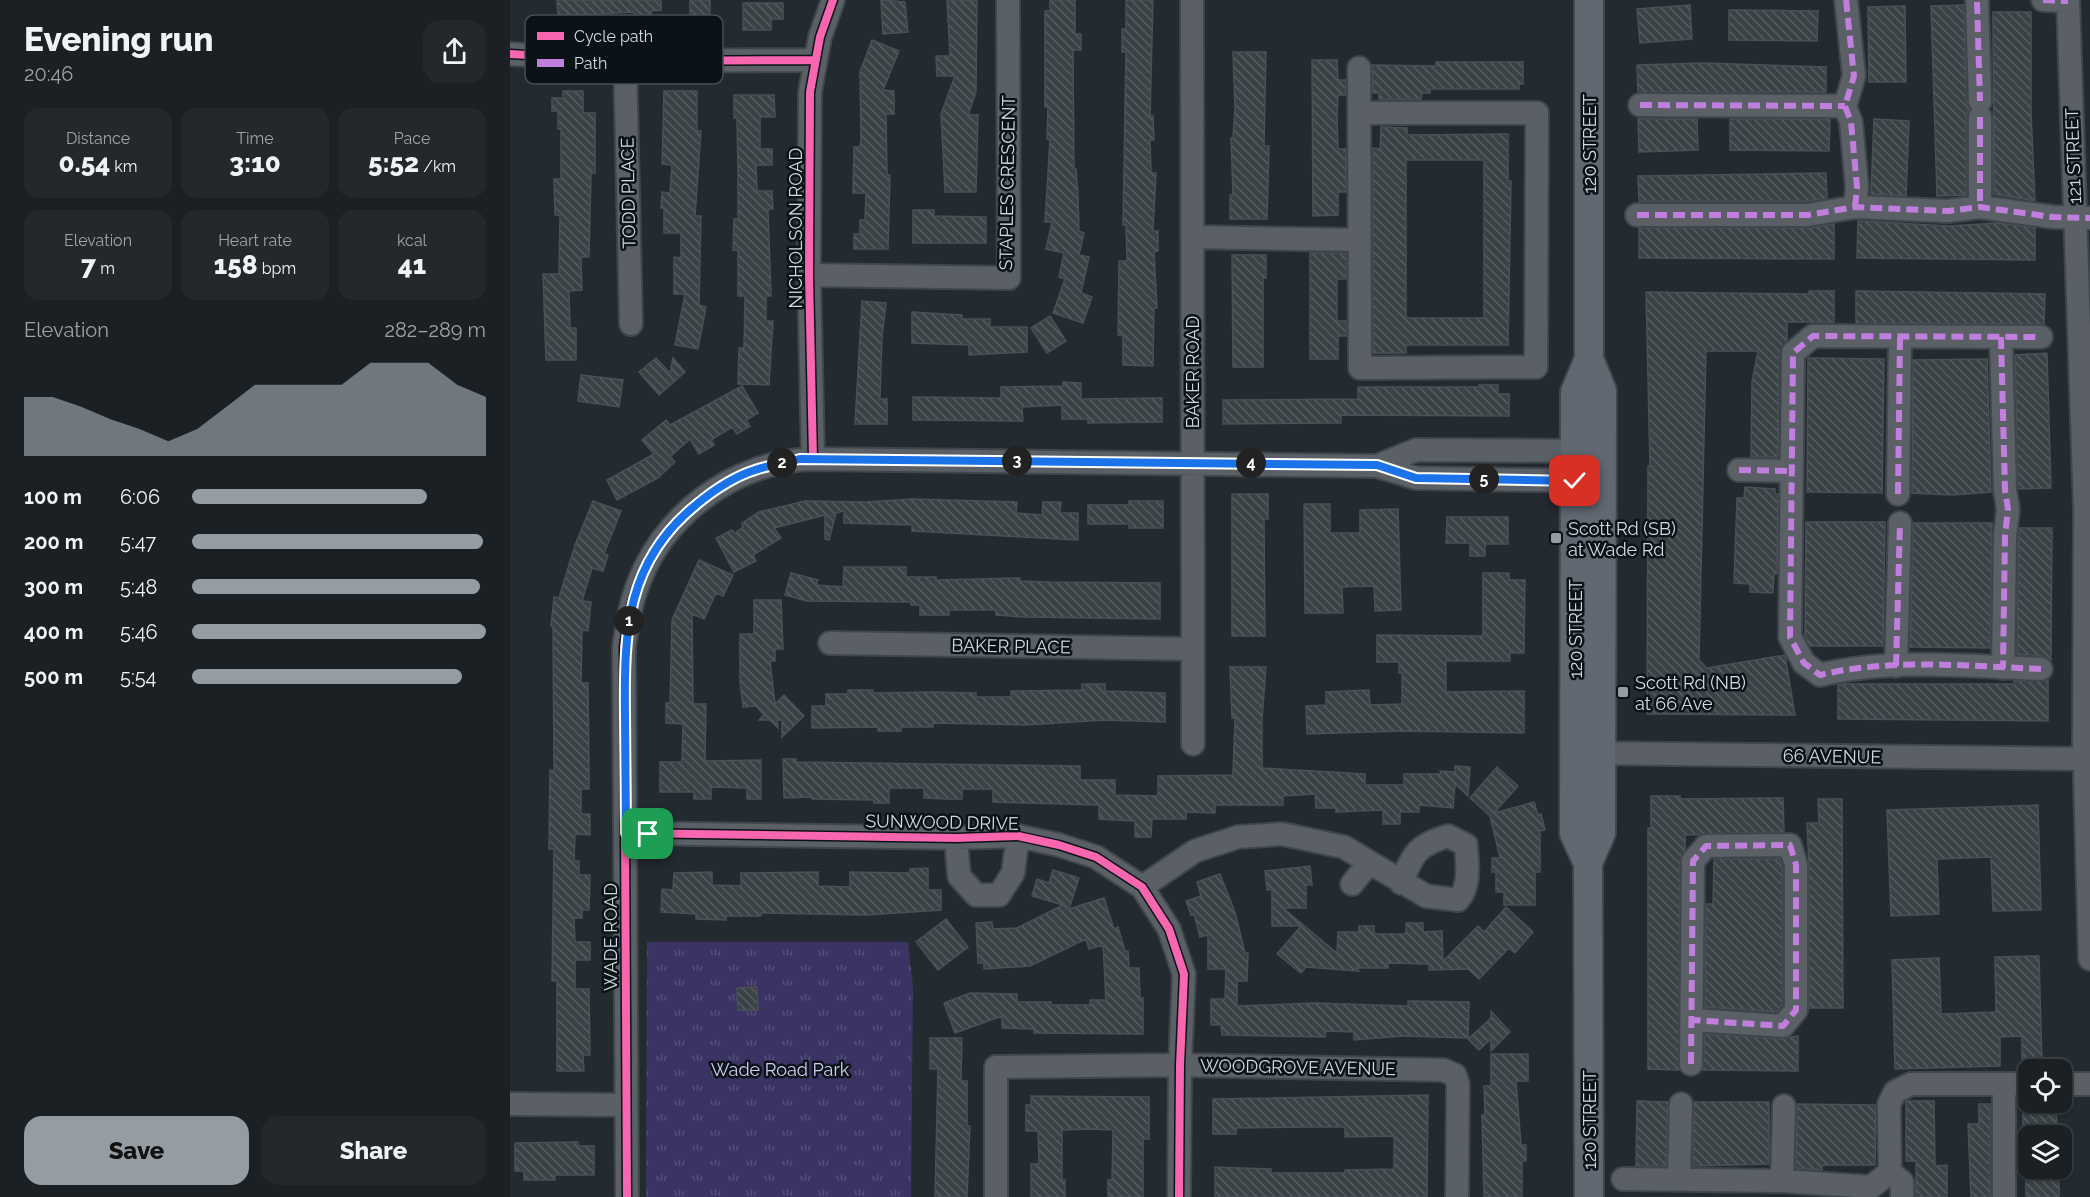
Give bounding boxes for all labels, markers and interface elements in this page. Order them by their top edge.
legend [525,15,723,84]
text: Evening run [24,20,214,59]
button: share [423,20,486,83]
text: Cycle path [574,27,653,46]
text: Path [574,54,607,73]
text: 20:46 [24,62,73,86]
street label: 120 STREET [1579,94,1600,194]
street label: STAPLES CRESCENT [995,95,1019,271]
street label: 121 STREET [2061,108,2085,204]
text: Distance [66,129,130,148]
text: Time [236,129,274,148]
text: Pace [394,129,430,148]
street label: TODD PLACE [617,137,639,249]
street label: NICHOLSON ROAD [785,147,806,308]
text: 0.54 [59,148,110,178]
text: 3:10 [229,148,281,178]
text: 5:52 [368,148,419,178]
text: km [110,157,137,176]
text: /km [419,157,456,176]
text: Elevation [64,231,132,250]
text: Heart rate [218,231,292,250]
text: kcal [397,231,427,250]
text: 7 [81,250,96,280]
text: 158 [214,250,258,280]
text: 41 [398,250,426,280]
text: m [96,259,115,278]
text: bpm [258,259,296,278]
street label: BAKER ROAD [1182,316,1203,428]
text: Elevation [24,318,109,342]
text: 282–289 m [384,318,486,342]
pin: 3 [1002,446,1032,476]
pin: 2 [767,448,797,478]
pin: 4 [1236,448,1266,478]
text: 3 [1013,451,1021,470]
text: 2 [777,453,787,472]
text: 4 [1246,453,1256,472]
pin [1549,455,1600,506]
pin: 5 [1469,464,1499,494]
icon: check [1558,464,1591,497]
text: 5 [1480,469,1488,488]
text: 100 m [24,485,82,509]
text: 6:06 [120,485,160,509]
place label: Scott Rd (SB) at Wade Rd [1568,518,1676,560]
text: 200 m [24,530,83,554]
text: 5:47 [120,530,156,554]
marker: Scott Rd (SB) at Wade Rd [1549,531,1563,545]
text: 300 m [24,575,83,599]
text: 5:48 [120,575,157,599]
street label: 120 STREET [1565,579,1586,679]
pin: 1 [614,606,644,636]
text: 1 [625,611,633,630]
text: 400 m [24,620,83,644]
text: 5:46 [120,620,158,644]
street label: BAKER PLACE [951,634,1071,658]
text: 500 m [24,665,83,689]
text: 5:54 [120,665,156,689]
place label: Scott Rd (NB) at 66 Ave [1635,672,1746,714]
marker: Scott Rd (NB) at 66 Ave [1616,685,1630,699]
street label: 66 AVENUE [1783,745,1881,767]
pin [622,808,673,859]
street label: SUNWOOD DRIVE [865,810,1019,834]
icon: arrive [631,817,664,850]
street label: WADE ROAD [600,883,621,991]
street label: WOODGROVE AVENUE [1200,1055,1396,1079]
park label: Wade Road Park [711,1059,850,1080]
map controls [2018,1059,2072,1179]
button: locate [2018,1059,2072,1113]
street label: 120 STREET [1579,1070,1600,1170]
button: Save [24,1116,249,1185]
button: Share [261,1116,486,1185]
button: layers [2018,1125,2072,1179]

